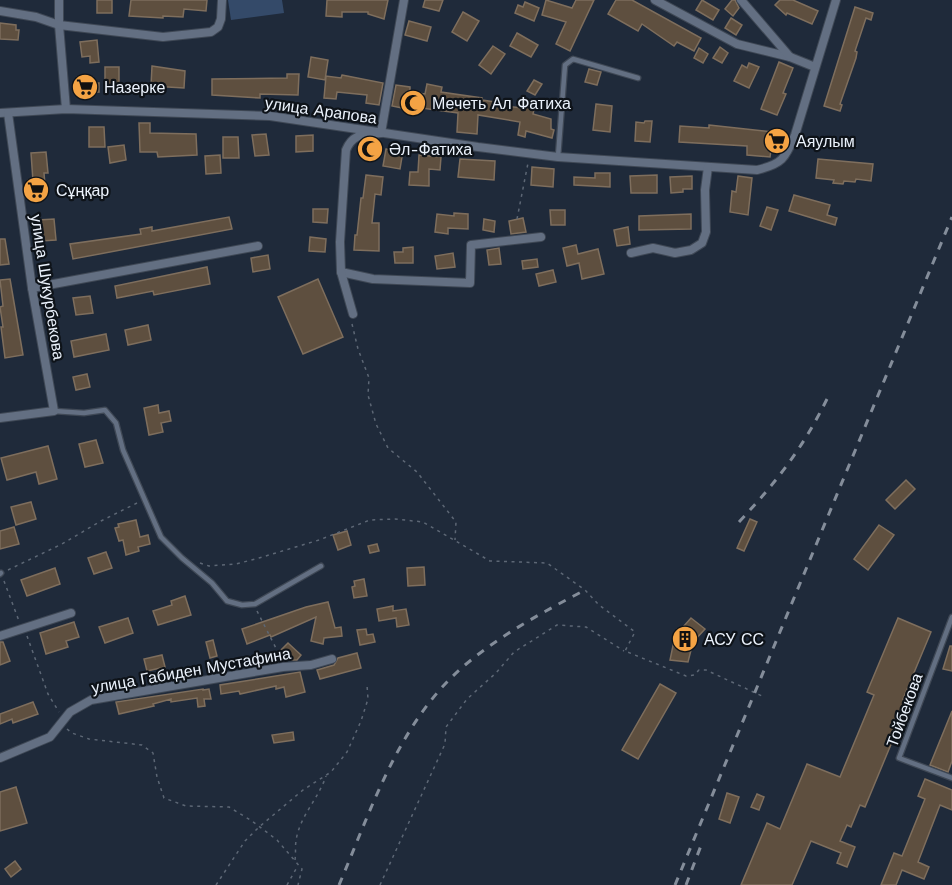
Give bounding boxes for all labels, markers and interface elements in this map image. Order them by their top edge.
supermarket icon: Назерке [70,72,100,102]
place label: Назерке [104,78,165,97]
mosque icon: Мечеть Ал Фатиха [398,88,428,118]
street label: улица Арапова [264,93,378,128]
place label: Мечеть Ал Фатиха [432,94,571,113]
supermarket icon: Аяулым [762,126,792,156]
place label: Аяулым [796,132,855,151]
mosque icon: Әл-Фатиха [355,134,385,164]
place label: Әл-Фатиха [389,140,472,159]
supermarket icon: Сұңқар [21,175,51,205]
place label: Сұңқар [56,181,109,200]
street label: улица Шукурбекова [27,213,68,361]
building icon: АСУ СС [670,624,700,654]
place label: АСУ СС [704,630,764,649]
street label: улица Габиден Мустафина [90,644,292,697]
street label: Тойбекова [882,670,927,750]

